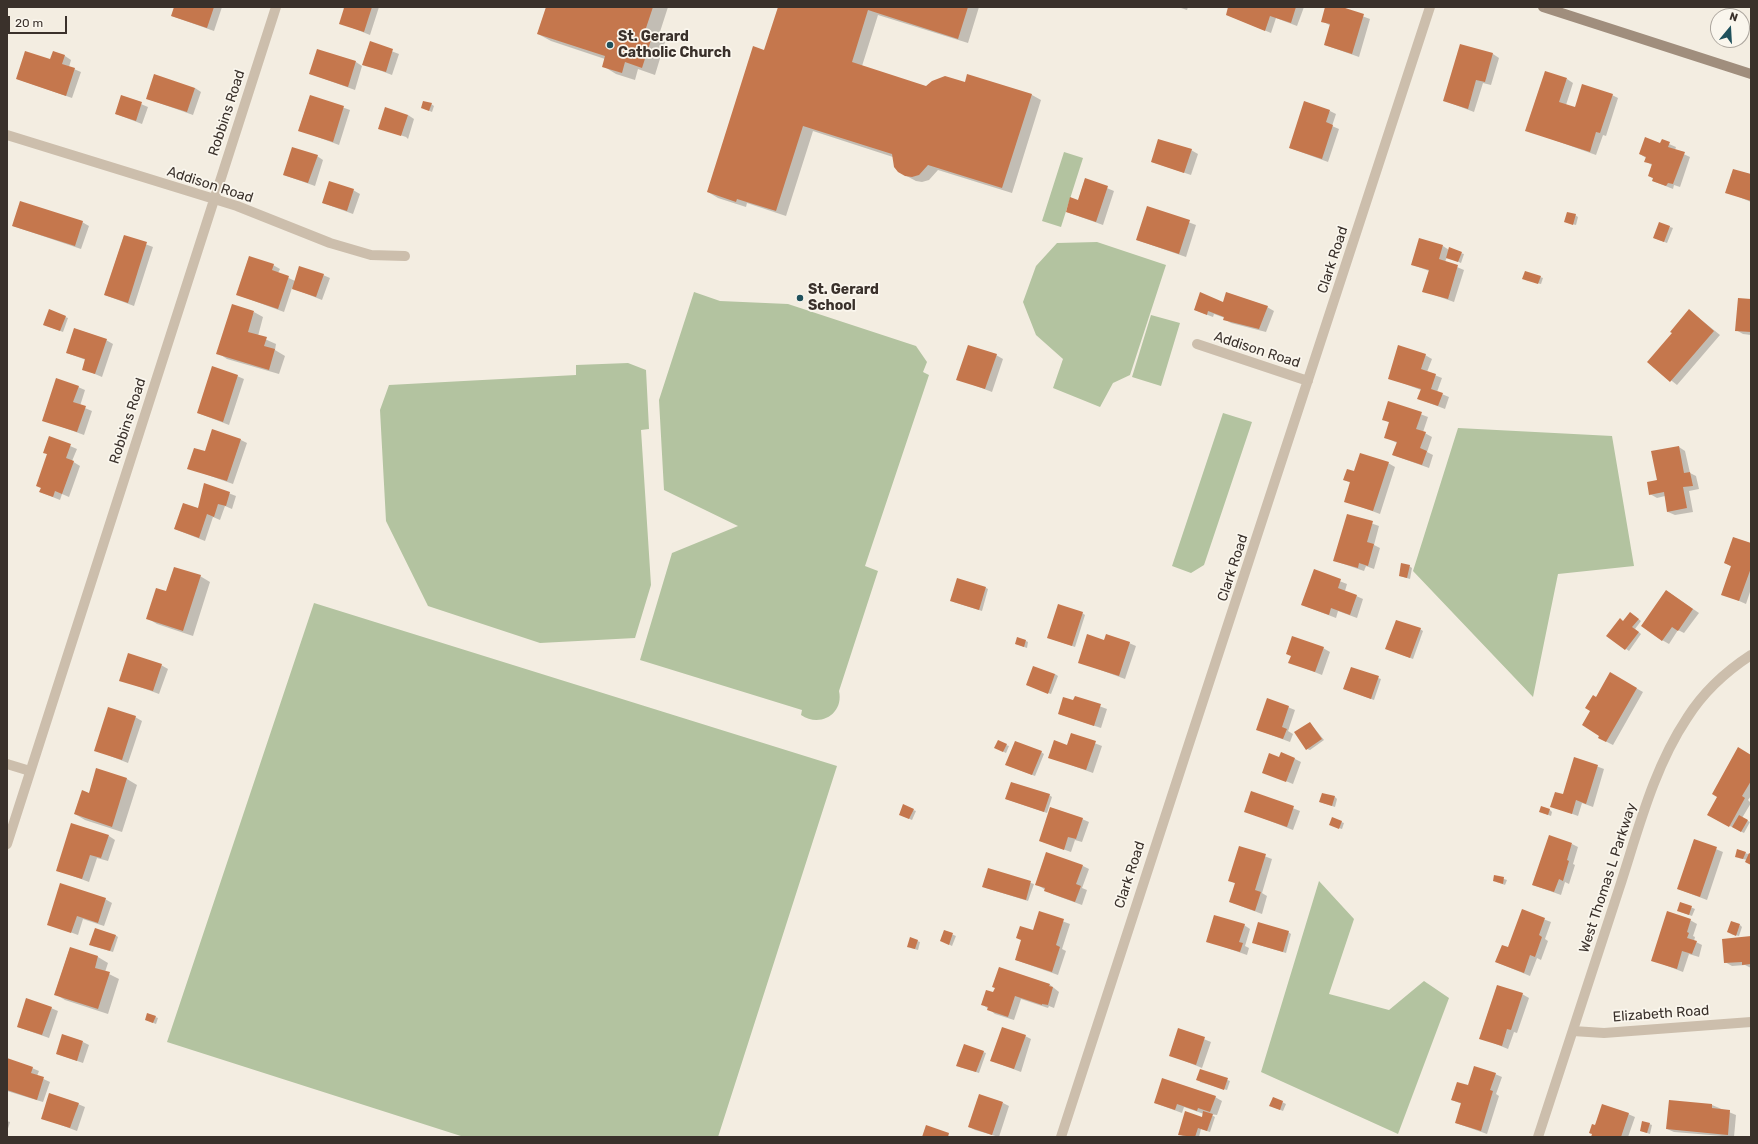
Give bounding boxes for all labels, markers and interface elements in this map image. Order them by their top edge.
scale bar [10,8,69,34]
north arrow [1710,8,1750,48]
text: N [1728,10,1739,24]
text: 20 m [15,16,43,30]
place label: St. Gerard Catholic Church [618,29,731,62]
marker: St. Gerard Catholic Church [605,40,615,50]
street label: Robbins Road [205,68,249,158]
street label: Addison Road [165,163,255,207]
street label: Clark Road [1314,224,1352,296]
place label: St. Gerard School [808,282,879,314]
marker: St. Gerard School [795,293,805,303]
street label: Addison Road [1212,328,1302,372]
street label: Robbins Road [106,376,150,466]
street label: Clark Road [1214,532,1252,604]
street label: West Thomas L Parkway [1576,801,1640,955]
street label: Clark Road [1111,839,1149,911]
street label: Elizabeth Road [1612,1002,1710,1026]

